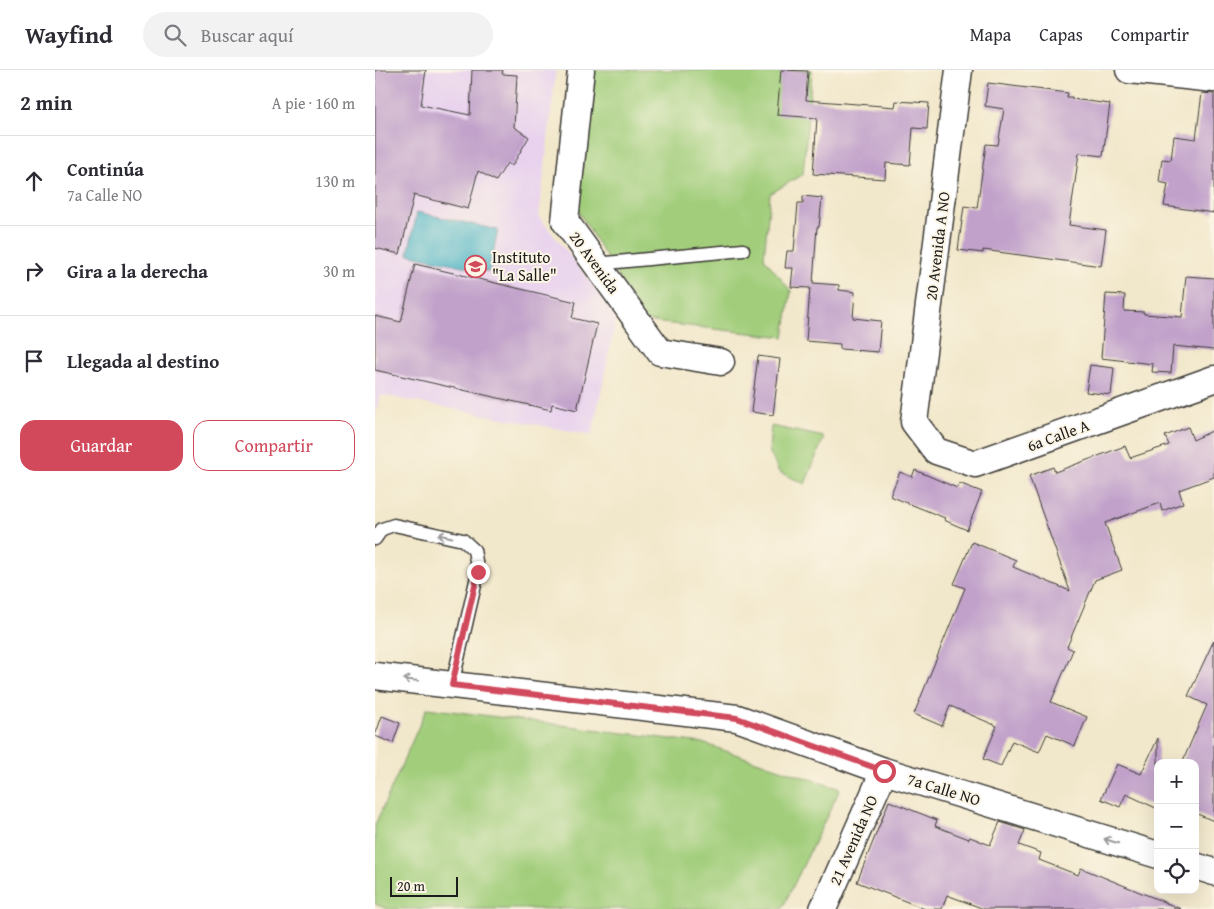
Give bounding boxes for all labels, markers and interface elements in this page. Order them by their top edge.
search box [143,12,493,57]
text: Wayfind [25,17,113,52]
icon: search [161,21,189,49]
text: Buscar aquí [201,21,293,49]
text: Mapa [970,21,1011,48]
text: Capas [1039,21,1083,48]
text: Compartir [1111,21,1189,48]
text: 2 min [20,87,72,118]
text: A pie · 160 m [272,91,355,115]
text: Continúa [67,155,144,183]
icon: ahead [20,167,48,195]
text: 130 m [315,169,355,193]
text: 7a Calle NO [67,183,142,207]
street label: 20 Avenida A NO [918,190,956,302]
street label: 20 Avenida [564,226,626,299]
place label: Instituto "La Salle" [492,245,557,287]
school or university icon: Instituto "La Salle" [464,254,488,278]
icon: right [20,257,48,285]
text: Gira a la derecha [67,257,208,285]
text: 30 m [323,259,355,283]
icon: arrive [20,347,48,375]
text: Llegada al destino [67,347,219,375]
street label: 6a Calle A [1023,413,1093,457]
button: Guardar [20,420,183,471]
button: Compartir [193,420,355,471]
one-way arrow [438,531,454,540]
route end [467,561,490,584]
one-way arrow [403,675,419,685]
map controls [1154,759,1199,894]
button: + [1154,759,1199,804]
route start [873,760,896,783]
street label: 7a Calle NO [905,767,984,812]
street label: 21 Avenida NO [822,791,884,889]
button: − [1154,804,1199,849]
one-way arrow [1104,835,1120,845]
button: locate [1154,849,1199,894]
scale bar [390,874,457,897]
text: 20 m [397,876,425,896]

